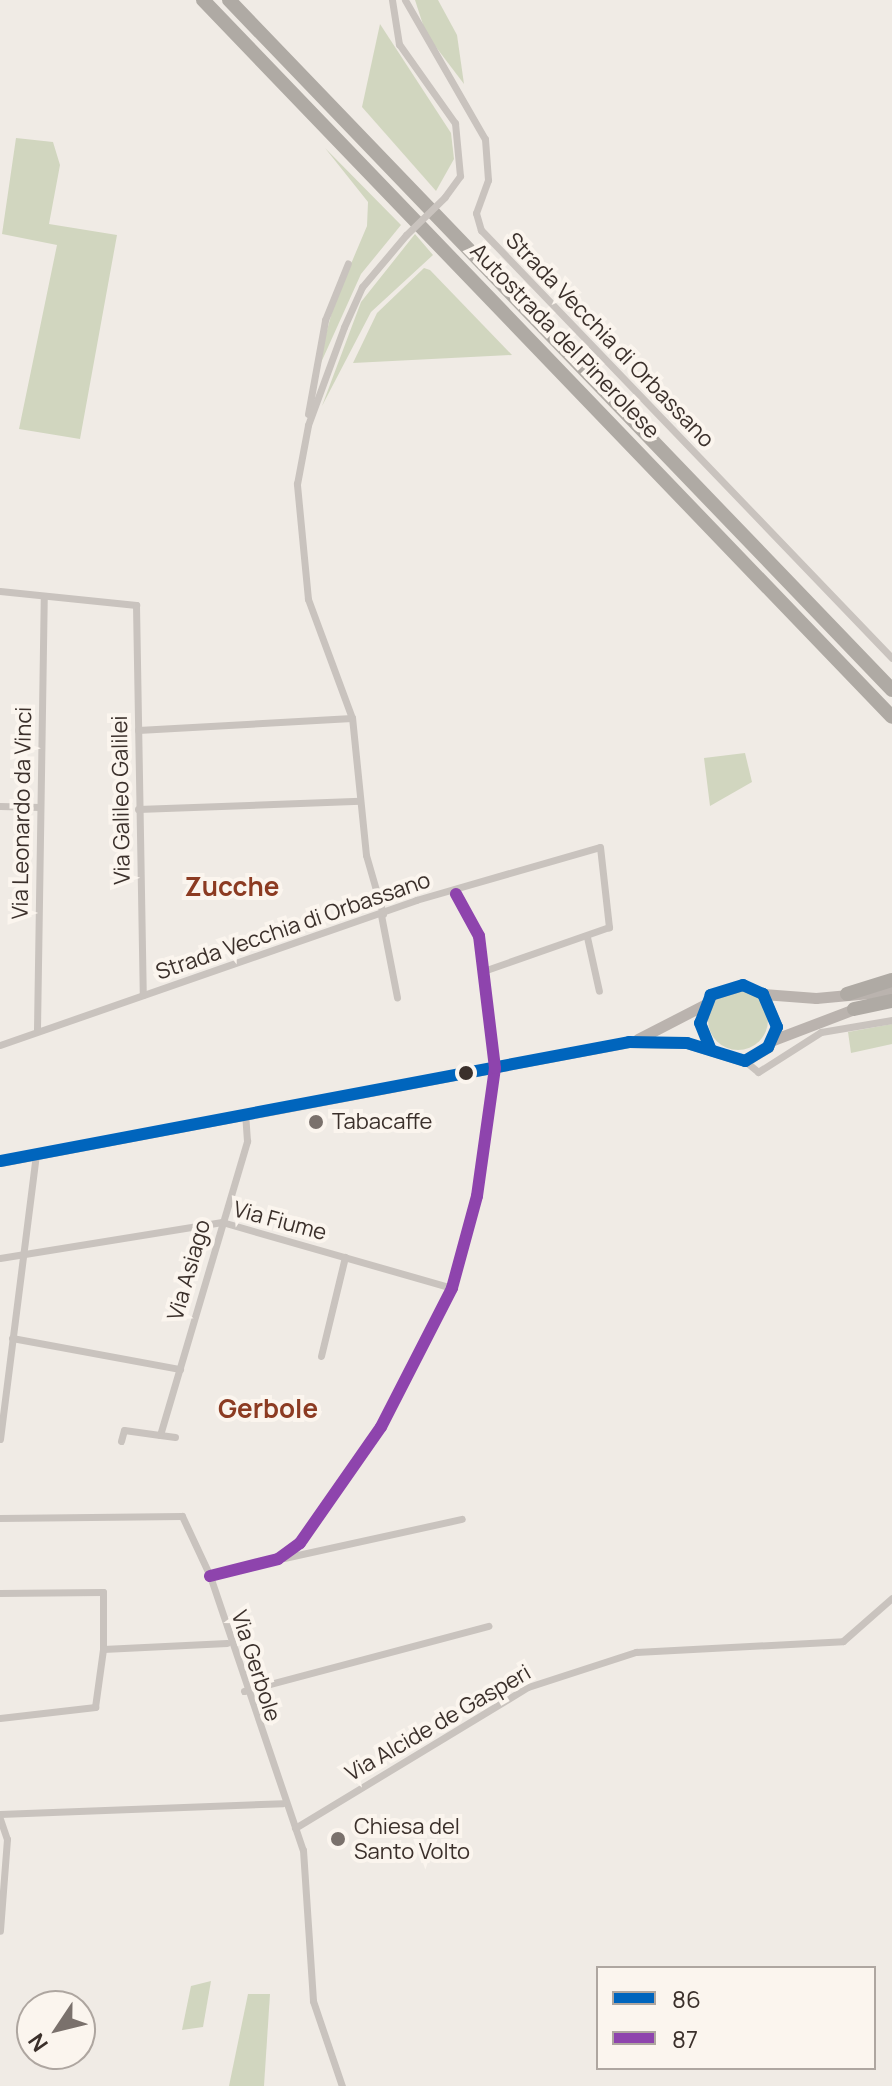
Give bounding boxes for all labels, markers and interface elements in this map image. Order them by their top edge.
street label: Strada Vecchia di Orbassano [500,227,720,453]
street label: Autostrada del Pinerolese [465,238,665,444]
street label: Via Leonardo da Vinci [7,706,37,920]
street label: Via Galileo Galilei [106,715,136,885]
street label: Strada Vecchia di Orbassano [152,867,434,985]
district label: Zucche [185,871,279,903]
unlabelled marker [458,1065,474,1081]
place label: Tabacaffe [332,1109,432,1135]
marker: Tabacaffe [307,1113,325,1131]
street label: Via Fiume [231,1196,329,1246]
street label: Via Asiago [162,1217,216,1323]
district label: Gerbole [218,1393,318,1425]
street label: Via Gerbole [226,1607,286,1725]
street label: Via Alcide de Gasperi [341,1659,535,1787]
place label: Chiesa del Santo Volto [354,1813,470,1864]
marker: Chiesa del Santo Volto [329,1830,347,1848]
legend [596,1966,876,2070]
text: 86 [672,1982,701,2015]
north arrow [16,1990,96,2070]
text: 87 [672,2022,698,2055]
text: N [21,2028,55,2058]

